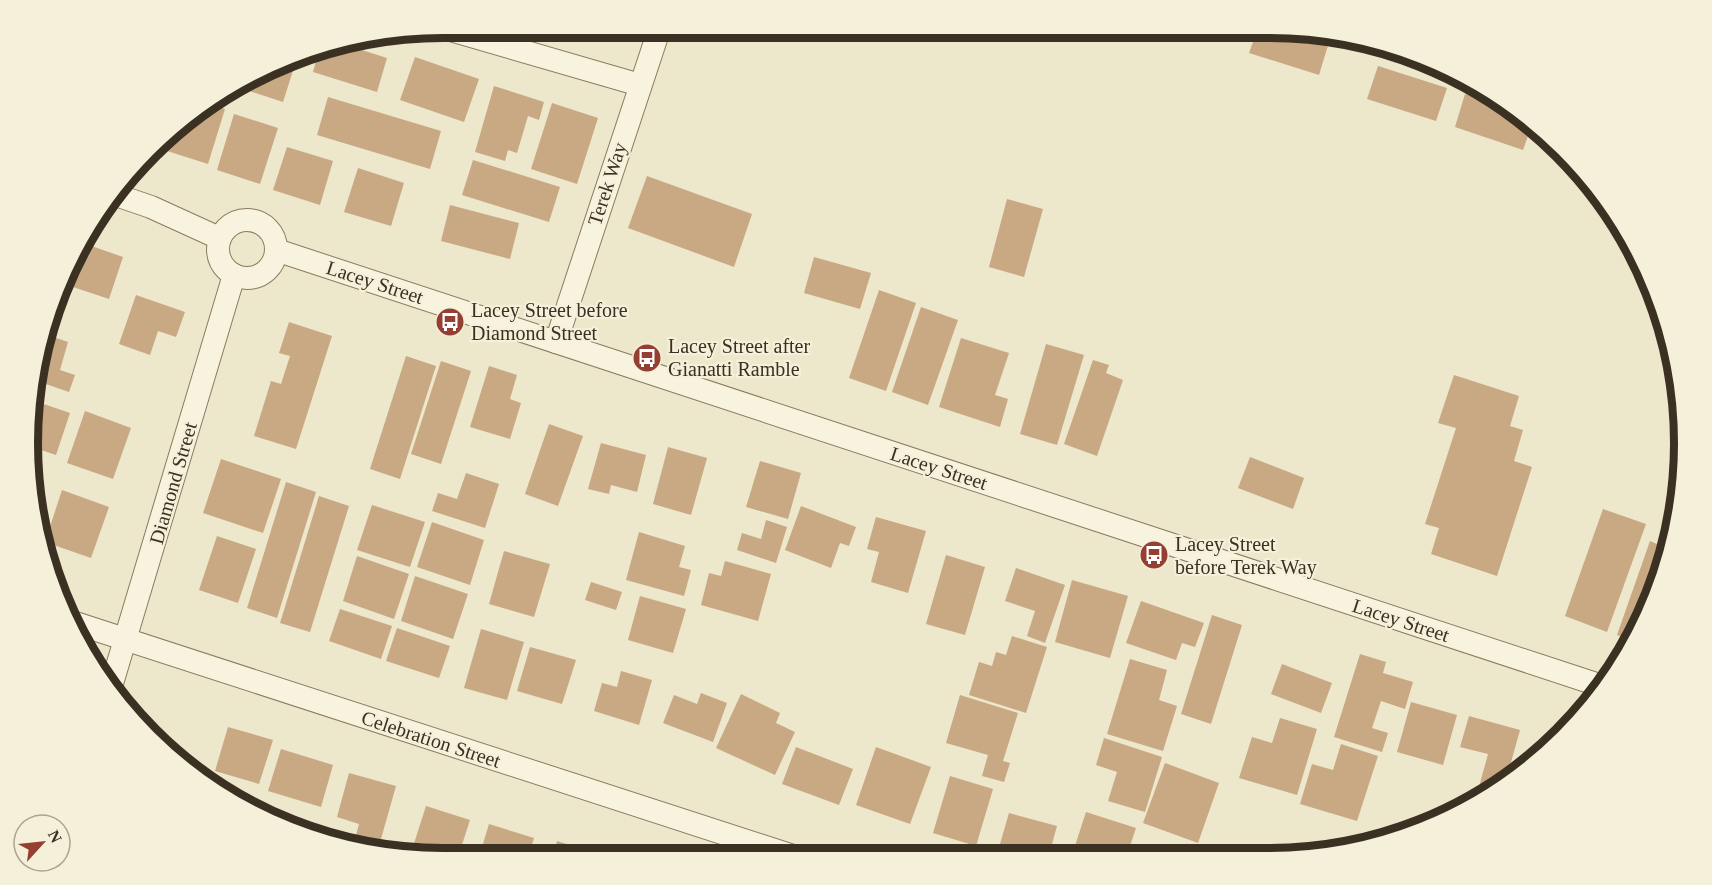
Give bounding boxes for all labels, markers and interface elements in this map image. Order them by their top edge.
street label: Terek Way [583,140,632,229]
street label: Lacey Street [324,256,427,309]
place label: Lacey Street before Diamond Street [471,299,628,344]
bus stop icon: Lacey Street before Diamond Street [434,306,466,338]
place label: Lacey Street after Gianatti Ramble [668,335,810,380]
bus stop icon: Lacey Street after Gianatti Ramble [631,342,663,374]
street label: Diamond Street [145,419,201,547]
street label: Lacey Street [888,442,991,495]
place label: Lacey Street before Terek Way [1175,533,1317,579]
bus stop icon: Lacey Street before Terek Way [1138,539,1170,571]
street label: Lacey Street [1350,594,1453,647]
street label: Celebration Street [359,706,504,772]
north arrow [12,813,72,873]
text: N [45,827,65,846]

